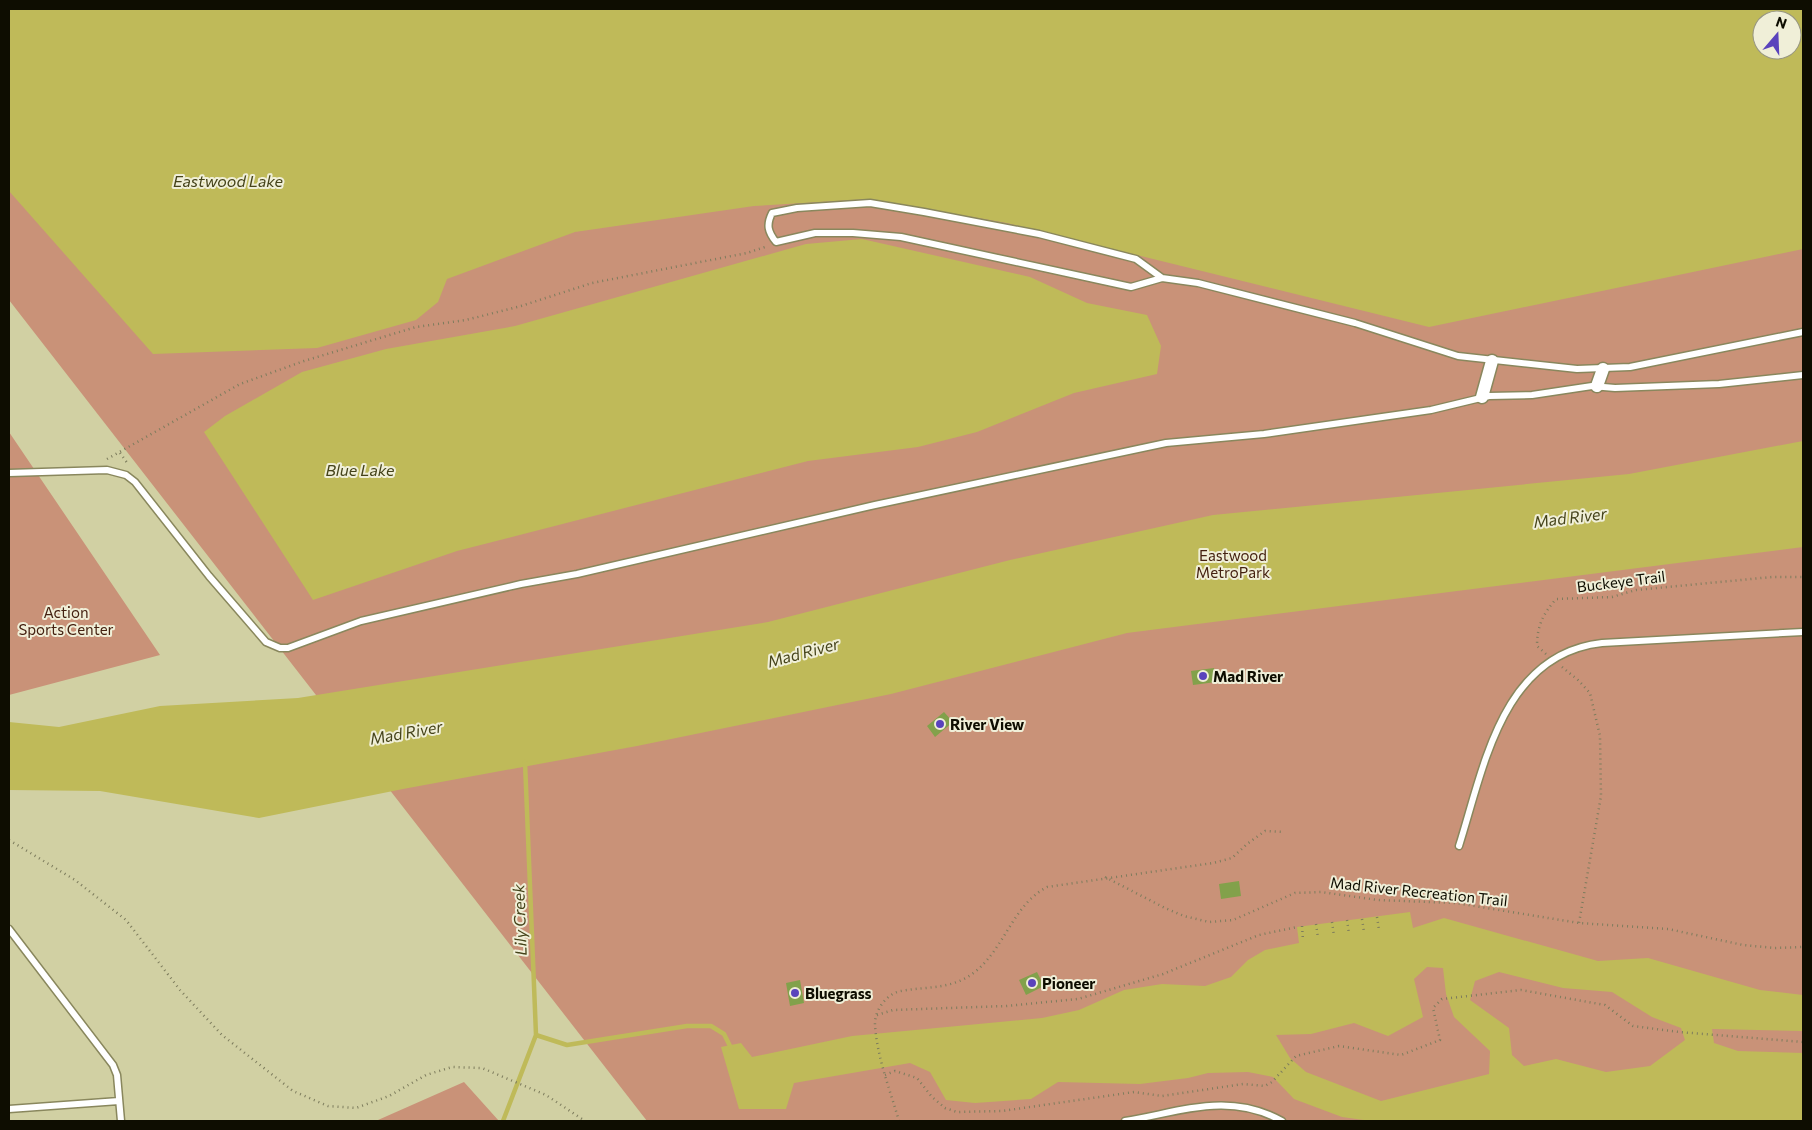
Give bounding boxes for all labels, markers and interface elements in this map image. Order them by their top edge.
north arrow [1752,10,1802,60]
text: N [1774,12,1789,32]
water label: Eastwood Lake [173,171,284,190]
water label: Blue Lake [325,460,395,479]
water label: Mad River [1532,503,1608,531]
park label: Eastwood MetroPark [1196,546,1270,581]
street label: Buckeye Trail [1576,567,1666,595]
park label: Action Sports Center [18,603,114,638]
water label: Mad River [765,633,842,671]
place label: Mad River [1213,667,1283,685]
marker: Mad River [1197,670,1209,682]
place label: River View [950,715,1025,733]
water label: Mad River [368,716,444,748]
marker: River View [934,718,946,730]
street label: Mad River Recreation Trail [1329,873,1509,909]
water label: Lily Creek [508,884,530,956]
place label: Pioneer [1042,974,1096,992]
marker: Pioneer [1026,977,1038,989]
place label: Bluegrass [805,984,872,1002]
marker: Bluegrass [789,987,801,999]

